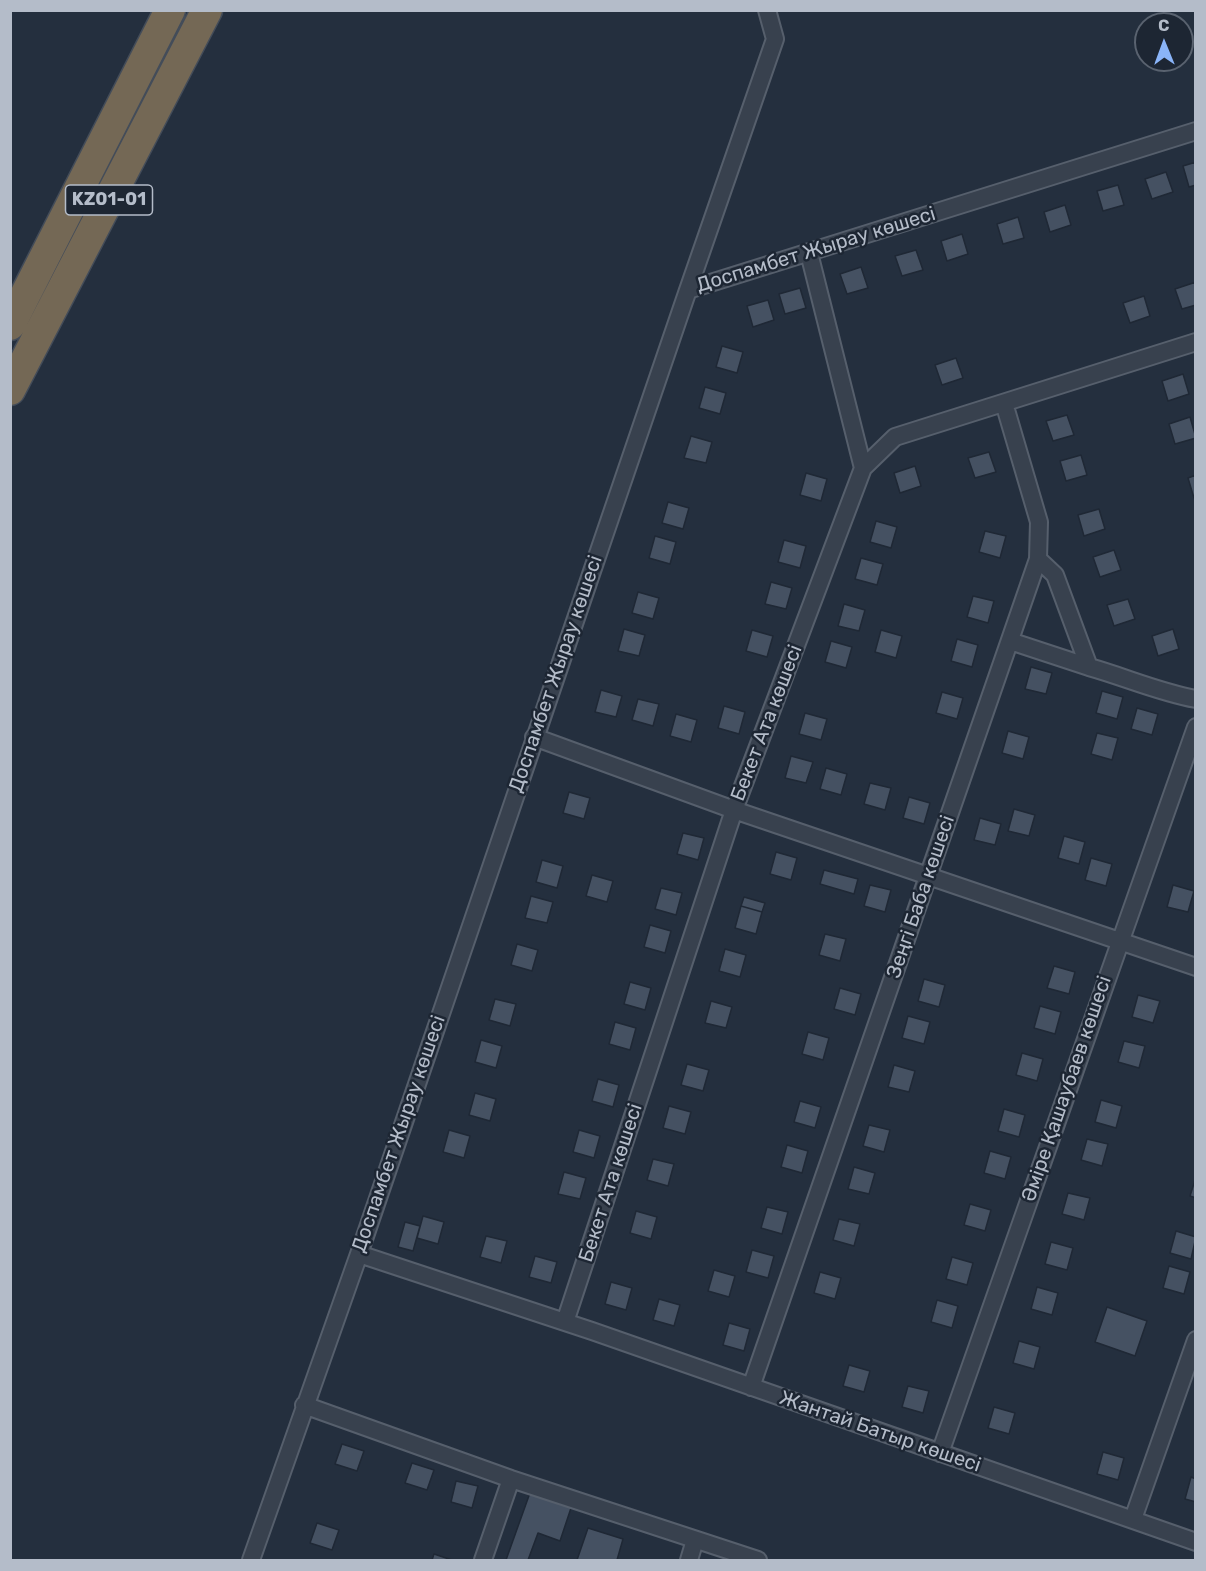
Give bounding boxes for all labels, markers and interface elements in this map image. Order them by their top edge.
north arrow [1134,12,1194,72]
text: С [1158,16,1169,35]
road number: KZ01-01 [66,185,152,215]
street label: Доспамбет Жырау көшесі [693,202,939,298]
street label: Доспамбет Жырау көшесі [504,552,608,796]
street label: Бекет Ата көшесі [726,642,808,804]
street label: Зеңгі Баба көшесі [882,812,960,982]
street label: Әміре Қашаубаев көшесі [1017,973,1117,1205]
street label: Доспамбет Жырау көшесі [347,1012,451,1256]
street label: Бекет Ата көшесі [574,1101,648,1265]
street label: Жантай Батыр көшесі [776,1386,984,1478]

